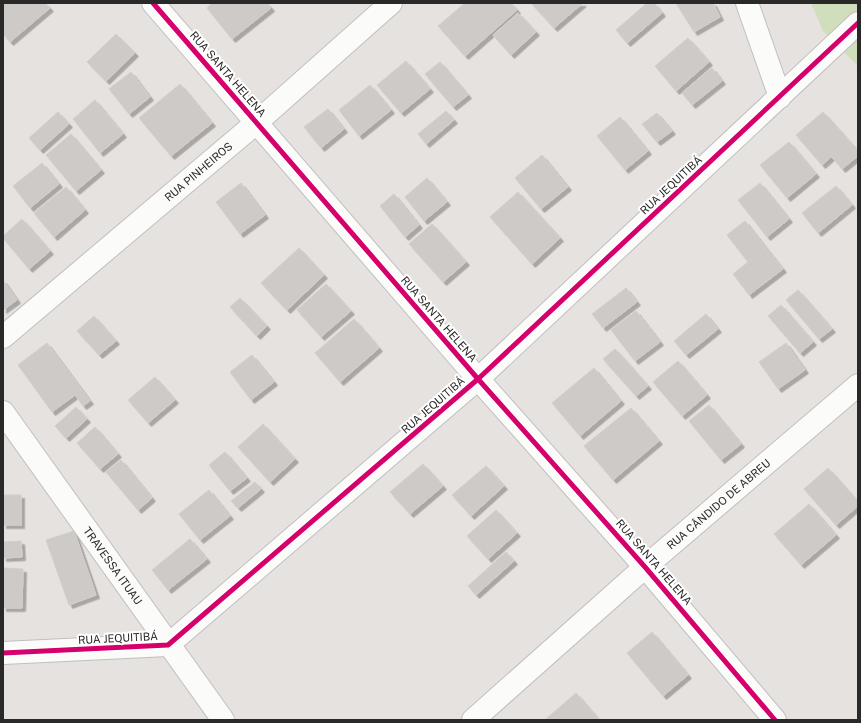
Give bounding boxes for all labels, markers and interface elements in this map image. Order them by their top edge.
street label: RUA SANTA HELENA [188,29,268,119]
street label: RUA PINHEIROS [162,140,235,204]
street label: RUA JEQUITIBÁ [637,153,704,217]
street label: RUA SANTA HELENA [399,274,479,364]
street label: RUA JEQUITIBÁ [398,373,467,436]
street label: RUA CÂNDIDO DE ABREU [664,457,773,552]
street label: RUA SANTA HELENA [614,517,694,607]
street label: TRAVESSA ITUAU [81,525,145,607]
street label: RUA JEQUITIBÁ [78,629,158,646]

